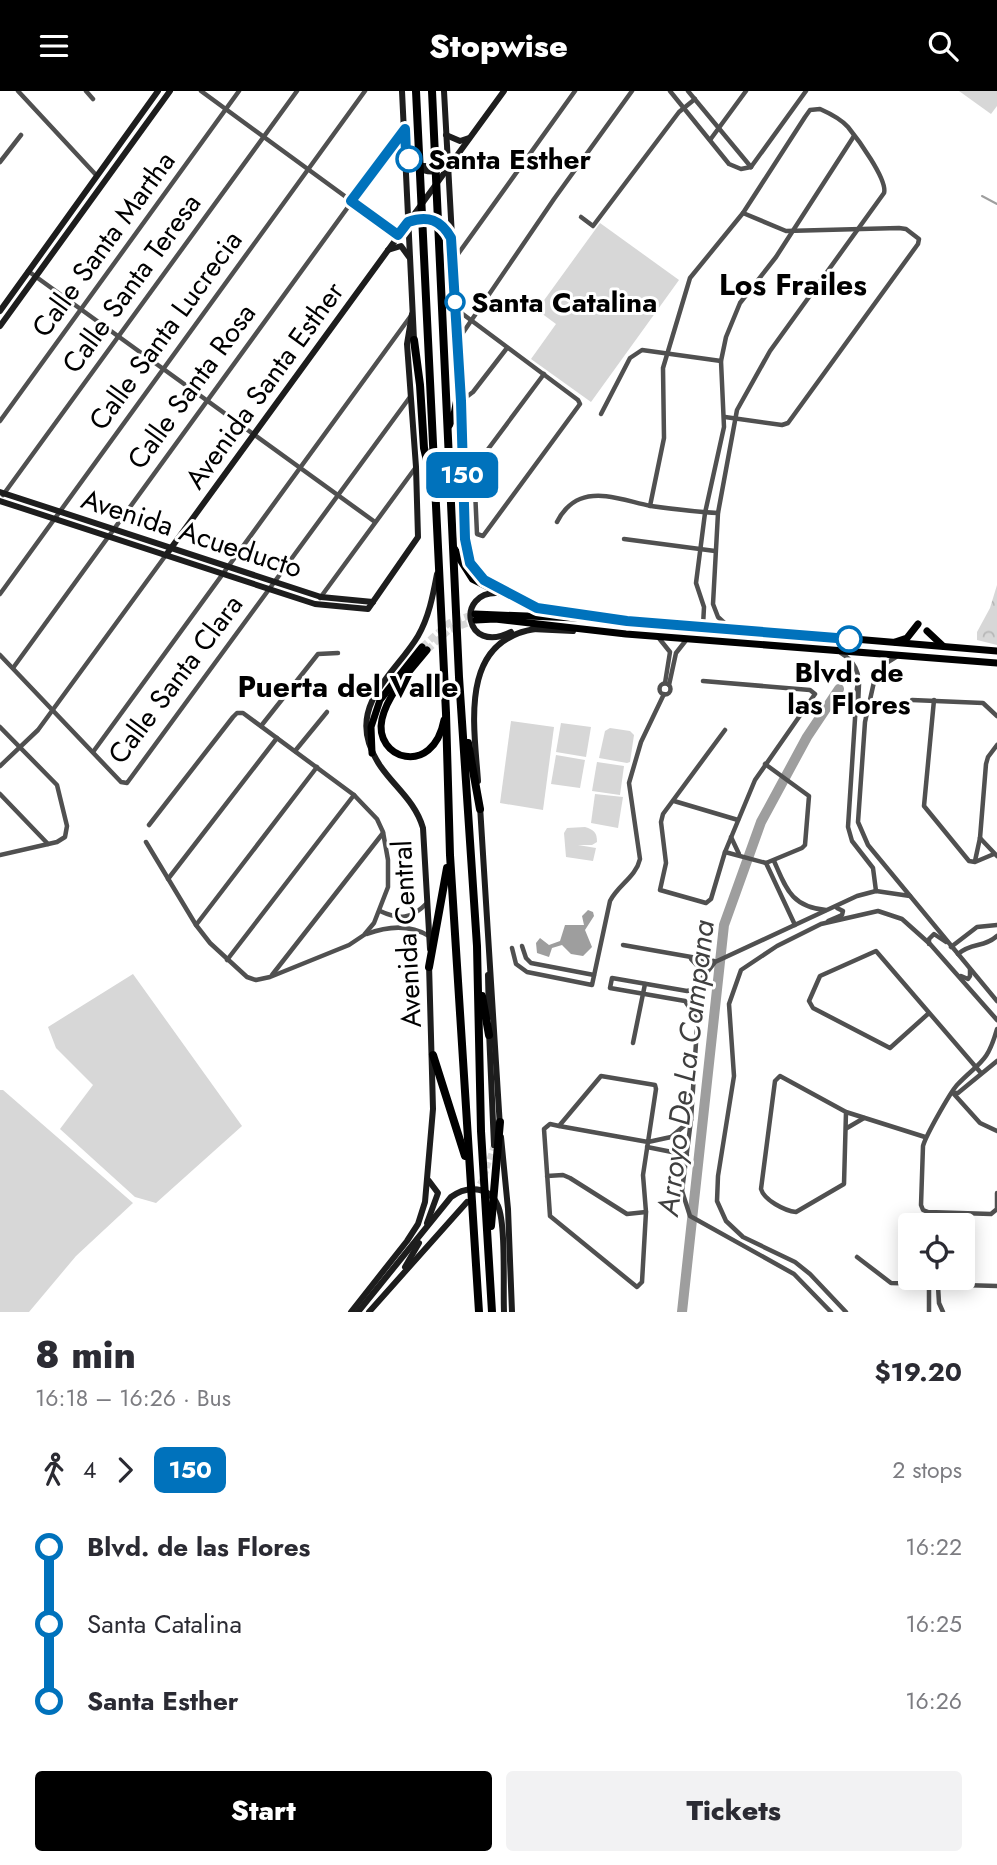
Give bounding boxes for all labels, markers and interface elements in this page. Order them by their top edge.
text: Stopwise [429,23,568,69]
icon: menu [35,27,73,65]
icon: search [924,27,962,65]
place label: Santa Esther [428,139,592,180]
street label: Calle Santa Martha [22,143,185,346]
marker: Santa Esther [396,146,422,172]
street label: Calle Santa Teresa [52,185,211,382]
street label: Calle Santa Lucrecia [79,222,252,439]
district label: Los Frailes [719,263,867,306]
street label: Avenida Santa Esther [175,273,354,497]
place label: Santa Catalina [471,282,657,323]
marker: Santa Catalina [445,292,465,312]
street label: Calle Santa Rosa [117,295,266,478]
line badge: 150 [422,452,502,498]
text: 150 [440,457,484,492]
street label: Avenida Acueducto [76,478,308,589]
street label: Calle Santa Clara [98,586,253,773]
marker: Blvd. de las Flores [836,626,862,652]
place label: Blvd. de las Flores [787,652,911,725]
district label: Puerta del Valle [238,665,458,708]
street label: Avenida Central [381,839,432,1029]
water label: Arroyo De La Campana [646,917,725,1220]
map controls [898,1213,975,1290]
button: locate [898,1213,975,1290]
text: 8 min [35,1327,136,1382]
text: $19.20 [874,1353,962,1391]
text: 16:18 – 16:26 · Bus [35,1381,231,1415]
icon: walk [35,1451,73,1489]
icon: forward [106,1451,144,1489]
text: 150 [168,1452,212,1487]
text: 4 [83,1453,96,1487]
text: 2 stops [892,1453,962,1487]
text: Blvd. de las Flores [87,1528,310,1566]
text: 16:22 [905,1530,962,1564]
text: Santa Catalina [87,1605,242,1643]
text: 16:25 [905,1607,962,1641]
text: Santa Esther [87,1682,238,1720]
text: 16:26 [905,1684,962,1718]
button: Start [35,1771,492,1851]
button: Tickets [506,1771,962,1851]

